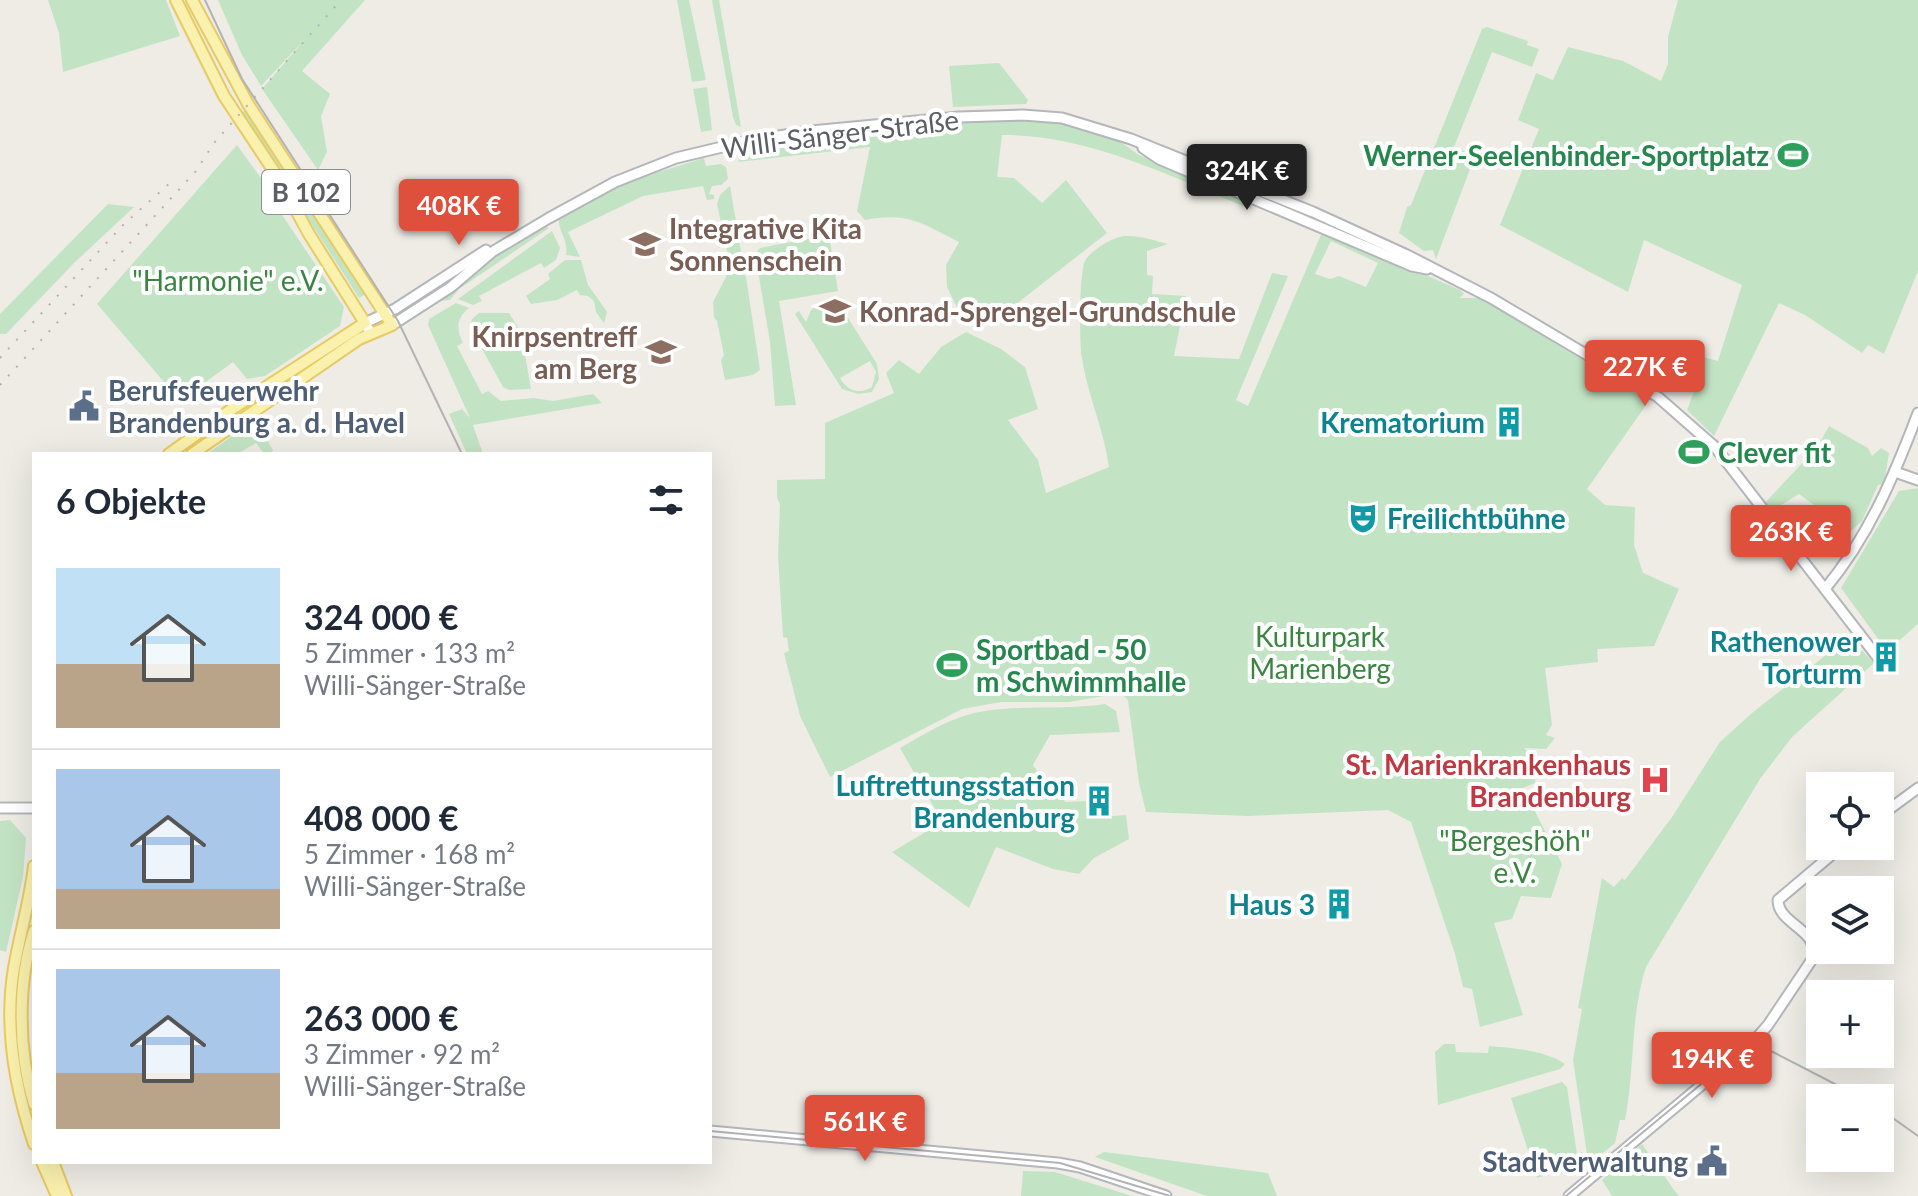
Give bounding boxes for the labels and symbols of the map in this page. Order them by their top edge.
street label: Willi-Sänger-Straße [719,102,961,164]
place label: Werner-Seelenbinder-Sportplatz [1363,138,1769,172]
sports icon: Werner-Seelenbinder-Sportplatz [1776,138,1810,172]
pin: 324K € [1182,144,1312,212]
road number: B 102 [262,170,350,214]
pin: 408K € [394,179,524,247]
place label: Integrative Kita Sonnenschein [669,211,862,277]
school or university icon: Integrative Kita Sonnenschein [628,227,662,261]
park label: "Harmonie" e.V. [132,263,324,297]
school or university icon: Konrad-Sprengel-Grundschule [818,294,852,328]
place label: Konrad-Sprengel-Grundschule [859,294,1236,328]
place label: Knirpsentreff am Berg [471,319,637,385]
school or university icon: Knirpsentreff am Berg [644,335,678,369]
pin: 227K € [1580,340,1710,408]
place label: Berufsfeuerwehr Brandenburg a. d. Havel [108,373,405,439]
public building icon: Berufsfeuerwehr Brandenburg a. d. Havel [67,389,101,423]
place label: Krematorium [1320,405,1485,439]
building icon: Krematorium [1492,405,1526,439]
sports icon: Clever fit [1677,435,1711,469]
place label: Clever fit [1718,435,1832,469]
theatre icon: Freilichtbühne [1346,501,1380,535]
place label: Freilichtbühne [1387,501,1566,535]
pin: 263K € [1726,505,1856,573]
park label: Kulturpark Marienberg [1249,619,1391,685]
place label: Rathenower Torturm [1710,624,1863,690]
place label: Sportbad - 50 m Schwimmhalle [976,632,1186,698]
building icon: Rathenower Torturm [1869,640,1903,674]
sports icon: Sportbad - 50 m Schwimmhalle [935,648,969,682]
place label: St. Marienkrankenhaus Brandenburg [1345,747,1631,813]
hospital icon: St. Marienkrankenhaus Brandenburg [1638,763,1672,797]
place label: Luftrettungsstation Brandenburg [836,768,1075,834]
building icon: Luftrettungsstation Brandenburg [1082,784,1116,818]
park label: "Bergeshöh" e.V. [1439,823,1591,889]
place label: Haus 3 [1228,887,1315,921]
building icon: Haus 3 [1322,887,1356,921]
pin: 194K € [1647,1032,1777,1100]
pin: 561K € [800,1095,930,1163]
place label: Stadtverwaltung [1482,1144,1688,1178]
public building icon: Stadtverwaltung [1695,1144,1729,1178]

